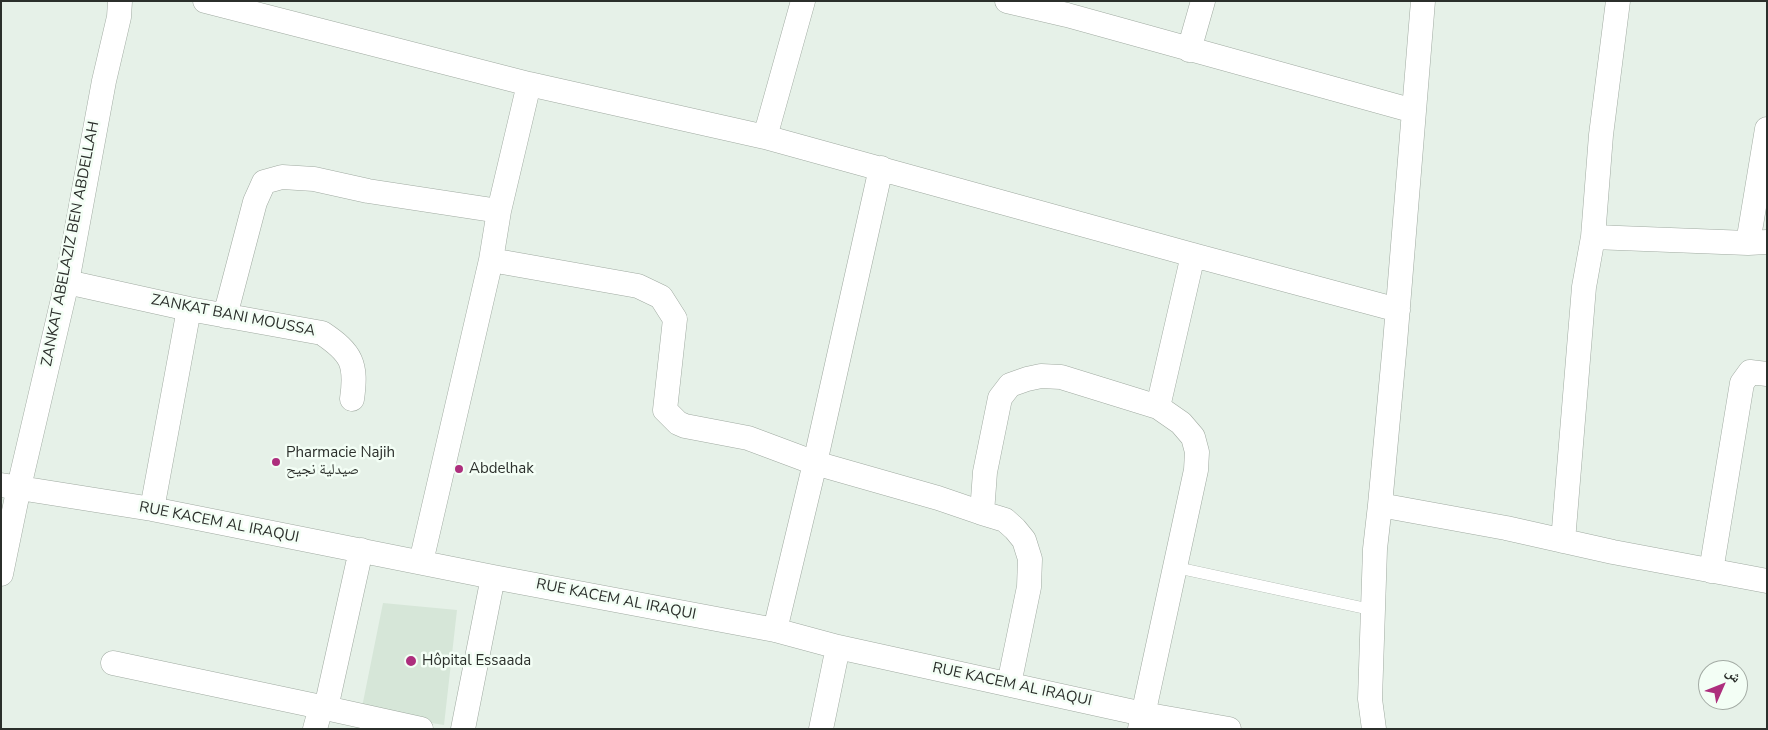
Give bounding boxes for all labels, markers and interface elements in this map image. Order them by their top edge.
street label: ZANKAT ABELAZIZ BEN ABDELLAH [38,120,104,368]
street label: ZANKAT BANI MOUSSA [149,291,317,341]
place label: Pharmacie Najih صيدلية نجيح [286,444,395,479]
marker: Pharmacie Najih صيدلية نجيح [270,456,282,468]
place label: Abdelhak [469,460,534,478]
marker: Abdelhak [453,463,465,475]
street label: RUE KACEM AL IRAQUI [138,499,300,547]
street label: RUE KACEM AL IRAQUI [535,576,697,624]
place label: Hôpital Essaada [422,652,531,670]
marker: Hôpital Essaada [404,654,418,668]
street label: RUE KACEM AL IRAQUI [931,659,1093,711]
north arrow [1698,660,1748,710]
text: ش [1721,663,1745,687]

